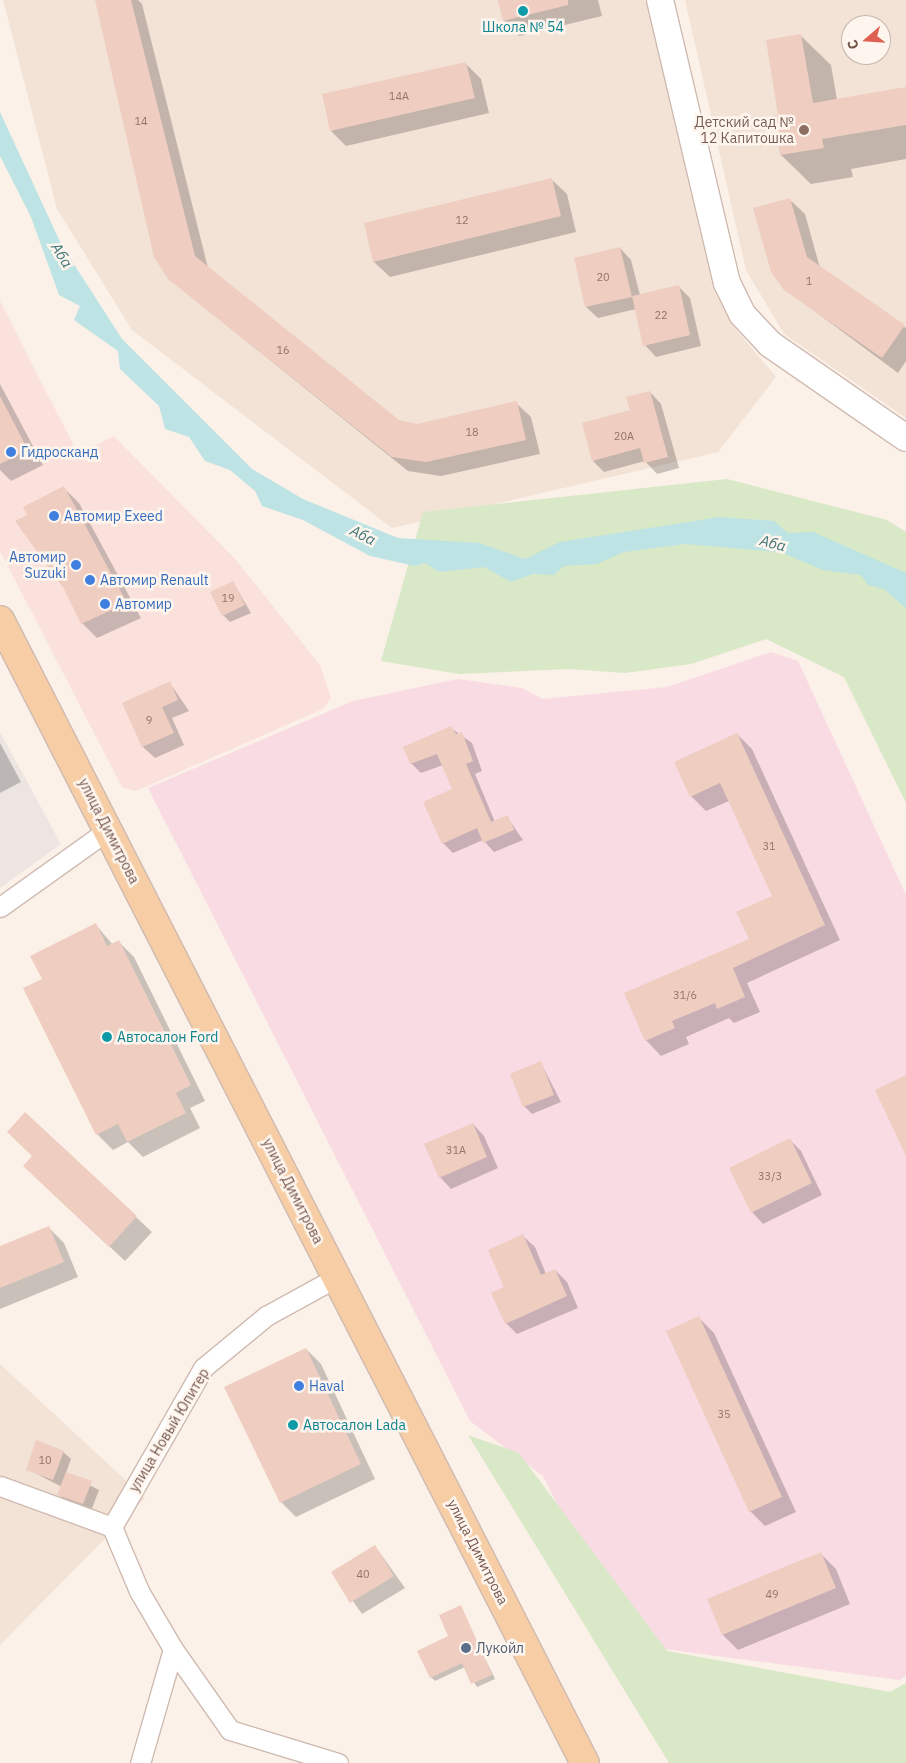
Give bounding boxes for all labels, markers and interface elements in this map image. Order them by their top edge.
marker: Школа № 54 [517,5,529,17]
north arrow [841,15,891,65]
place label: Школа № 54 [482,19,564,35]
text: С [843,37,863,52]
house number: 14А [389,89,409,103]
house number: 14 [134,114,148,128]
place label: Детский сад № 12 Капитошка [695,114,794,146]
marker: Детский сад № 12 Капитошка [798,124,810,136]
house number: 12 [455,213,469,227]
water label: Аба [47,239,77,271]
house number: 20 [596,270,610,284]
house number: 1 [806,274,812,288]
house number: 22 [654,308,668,322]
house number: 16 [276,343,290,357]
house number: 18 [465,425,479,439]
house number: 20А [614,429,634,443]
place label: Гидросканд [21,444,98,460]
marker: Гидросканд [5,446,17,458]
place label: Автомир Exeed [64,508,163,524]
marker: Автомир Exeed [48,510,60,522]
water label: Аба [347,521,379,549]
water label: Аба [758,531,788,555]
place label: Автомир Suzuki [9,549,66,582]
marker: Автомир Suzuki [70,559,82,571]
place label: Автомир Renault [100,572,209,588]
marker: Автомир Renault [84,574,96,586]
house number: 19 [221,591,235,605]
place label: Автомир [115,596,172,612]
marker: Автомир [99,598,111,610]
house number: 9 [146,713,152,727]
street label: улица Димитрова [75,775,143,887]
house number: 31 [762,839,776,853]
house number: 31/6 [673,988,697,1002]
place label: Автосалон Ford [117,1029,218,1045]
marker: Автосалон Ford [101,1031,113,1043]
street label: улица Димитрова [259,1135,327,1247]
house number: 31А [446,1143,466,1157]
house number: 33/3 [758,1169,782,1183]
street label: улица Новый Юпитер [125,1365,213,1495]
place label: Haval [309,1378,344,1394]
marker: Haval [293,1380,305,1392]
house number: 35 [717,1407,731,1421]
place label: Автосалон Lada [303,1417,406,1433]
marker: Автосалон Lada [287,1419,299,1431]
house number: 10 [38,1453,52,1467]
street label: улица Димитрова [444,1496,512,1608]
house number: 40 [356,1567,370,1581]
house number: 49 [765,1587,779,1601]
place label: Лукойл [476,1640,524,1656]
marker: Лукойл [460,1642,472,1654]

